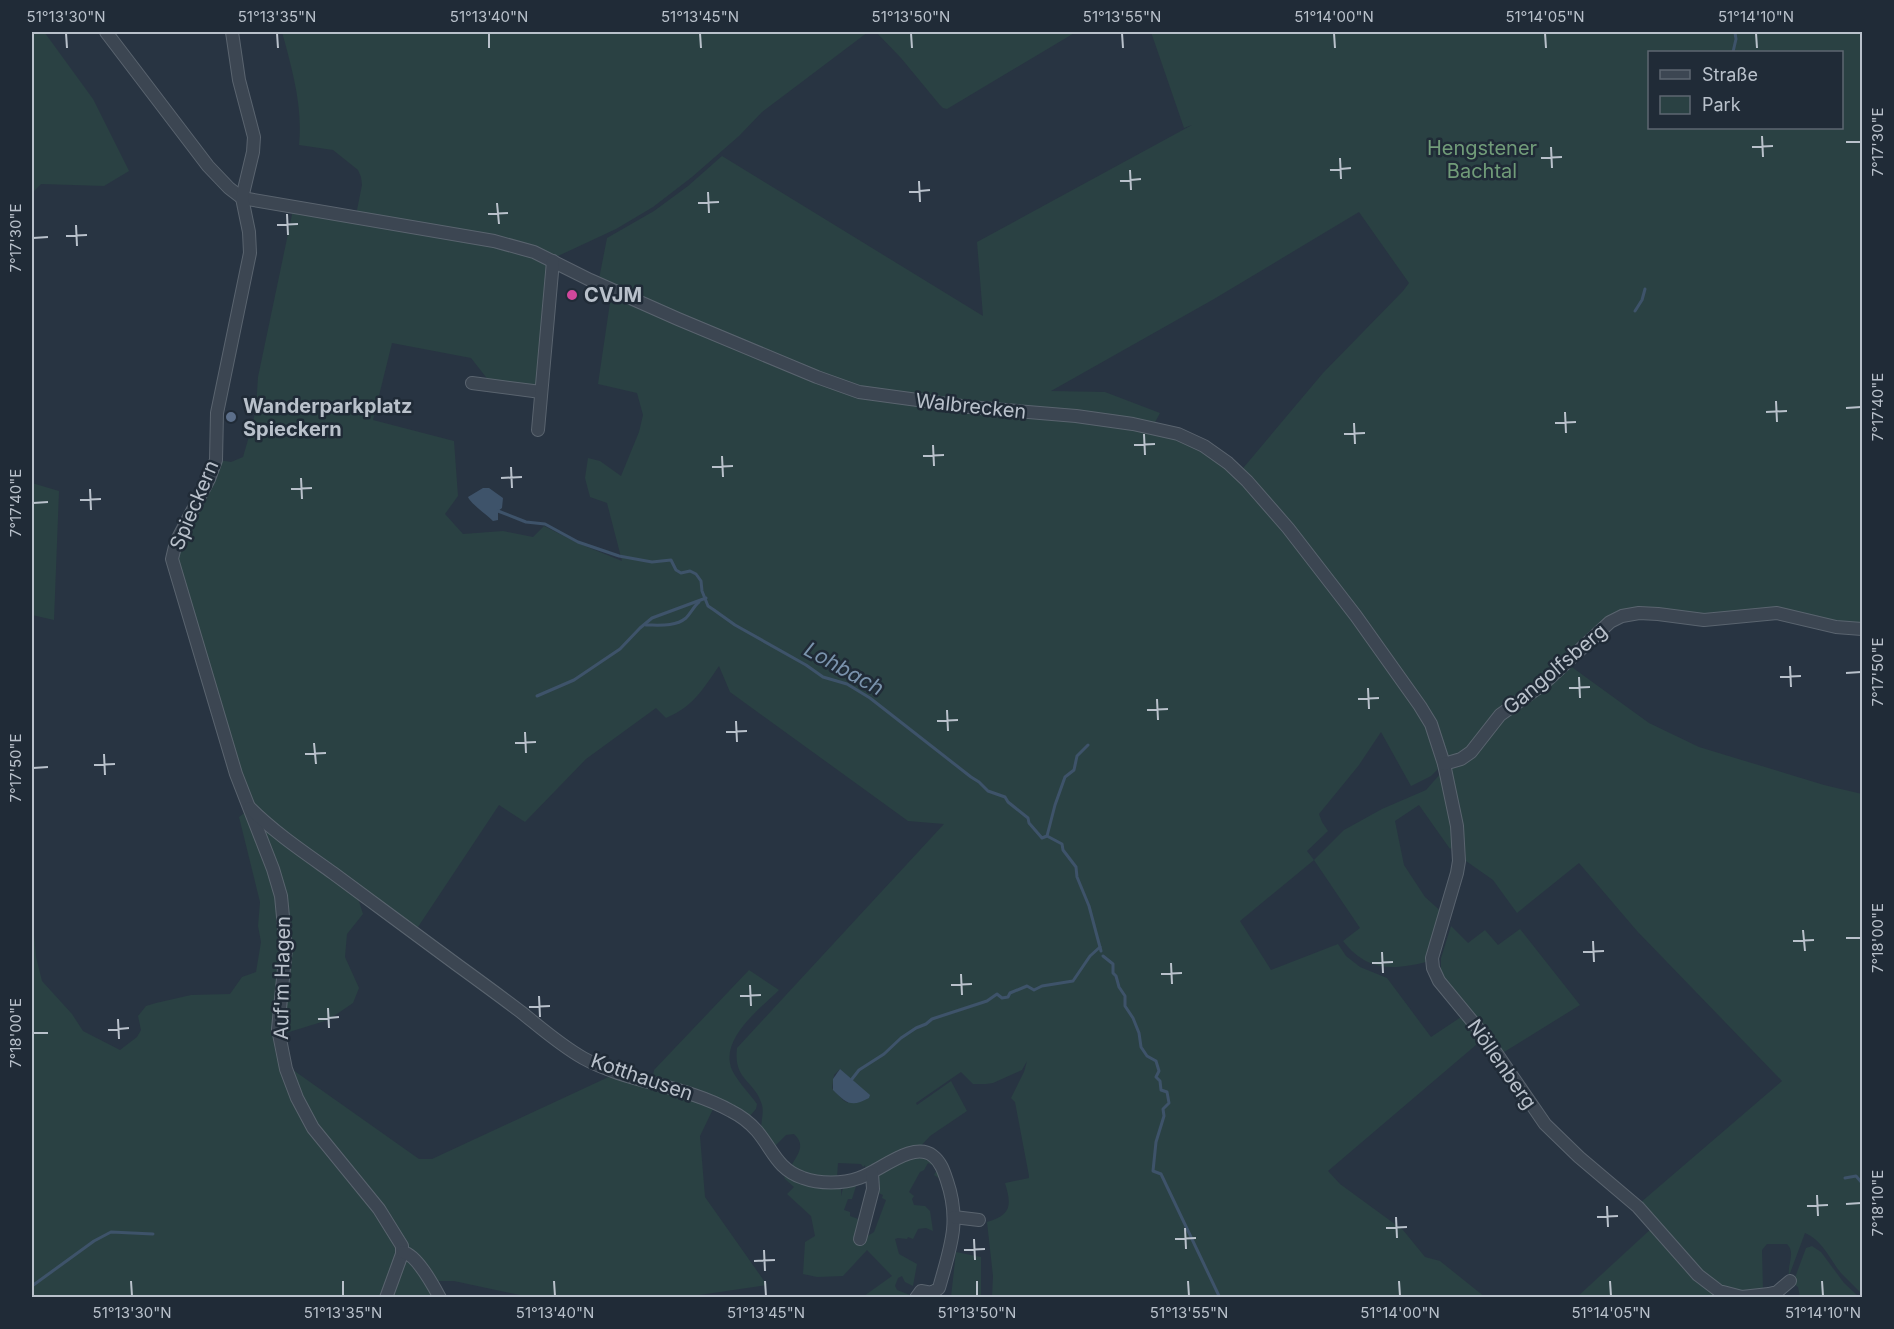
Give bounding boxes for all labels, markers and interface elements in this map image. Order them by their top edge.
text: 51°13'30"N [27,7,105,26]
text: 51°13'35"N [238,7,316,26]
text: 51°13'40"N [450,7,528,26]
text: 51°13'45"N [661,7,739,26]
text: 51°13'50"N [872,7,950,26]
text: 51°13'55"N [1083,7,1161,26]
text: 51°14'00"N [1294,7,1374,26]
text: 51°14'05"N [1505,7,1585,26]
text: 51°14'10"N [1718,7,1794,26]
legend [1648,51,1843,129]
text: Straße [1702,64,1758,85]
text: Park [1702,94,1741,115]
text: 7°17'30"E [1868,107,1887,177]
park label: Hengstener Bachtal [1427,136,1538,183]
text: 7°17'30"E [6,203,25,273]
place label: CVJM [584,283,642,307]
marker: CVJM [565,288,579,302]
text: 7°17'40"E [1868,373,1887,441]
street label: Walbrecken [914,388,1028,424]
place label: Wanderparkplatz Spieckern [243,394,412,441]
marker: Wanderparkplatz Spieckern [224,410,238,424]
street label: Spieckern [164,457,224,553]
text: 7°17'40"E [6,469,25,537]
street label: Gangolfsberg [1498,619,1612,719]
water label: Lohbach [800,637,888,701]
text: 7°17'50"E [1868,638,1887,707]
text: 7°17'50"E [6,734,25,803]
text: 7°18'00"E [1868,903,1887,973]
street label: Auf'm Hagen [269,916,295,1040]
text: 7°18'00"E [6,998,25,1068]
street label: Nöllenberg [1462,1015,1542,1113]
street label: Kotthausen [588,1048,696,1106]
text: 7°18'10"E [1868,1170,1887,1236]
text: 51°13'30"N [93,1303,171,1322]
text: 51°13'35"N [304,1303,382,1322]
text: 51°13'40"N [516,1303,594,1322]
text: 51°13'45"N [727,1303,805,1322]
text: 51°13'50"N [938,1303,1016,1322]
text: 51°13'55"N [1150,1303,1228,1322]
text: 51°14'00"N [1360,1303,1440,1322]
text: 51°14'05"N [1571,1303,1651,1322]
text: 51°14'10"N [1785,1303,1861,1322]

